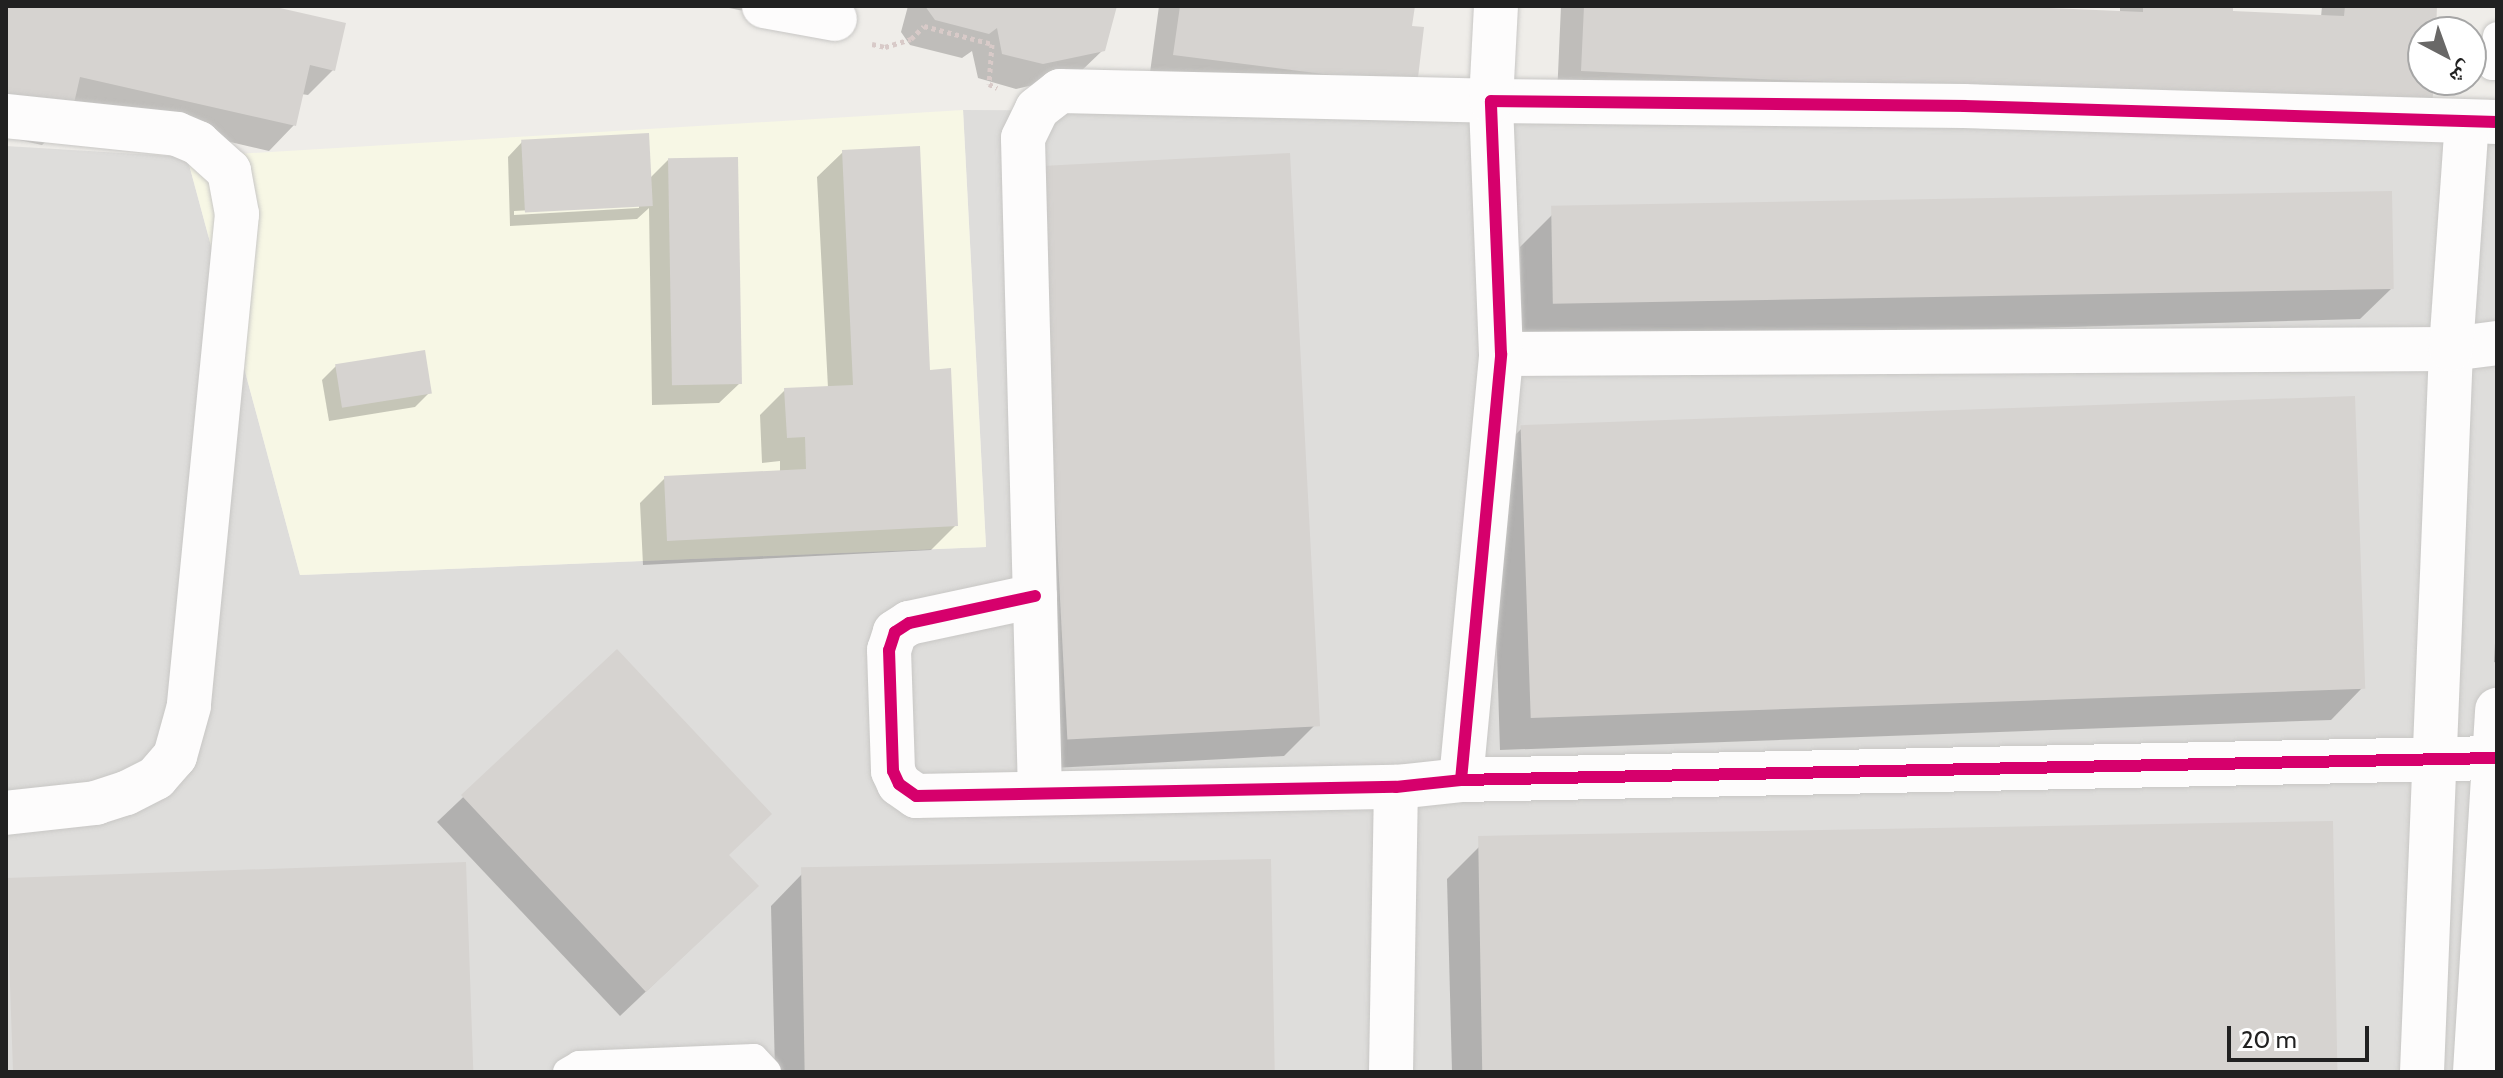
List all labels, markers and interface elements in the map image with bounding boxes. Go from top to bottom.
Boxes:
north arrow [2407,16,2487,96]
text: ش [2444,55,2479,91]
scale bar [2231,1010,2373,1060]
text: 20 m [2241,1025,2297,1054]

